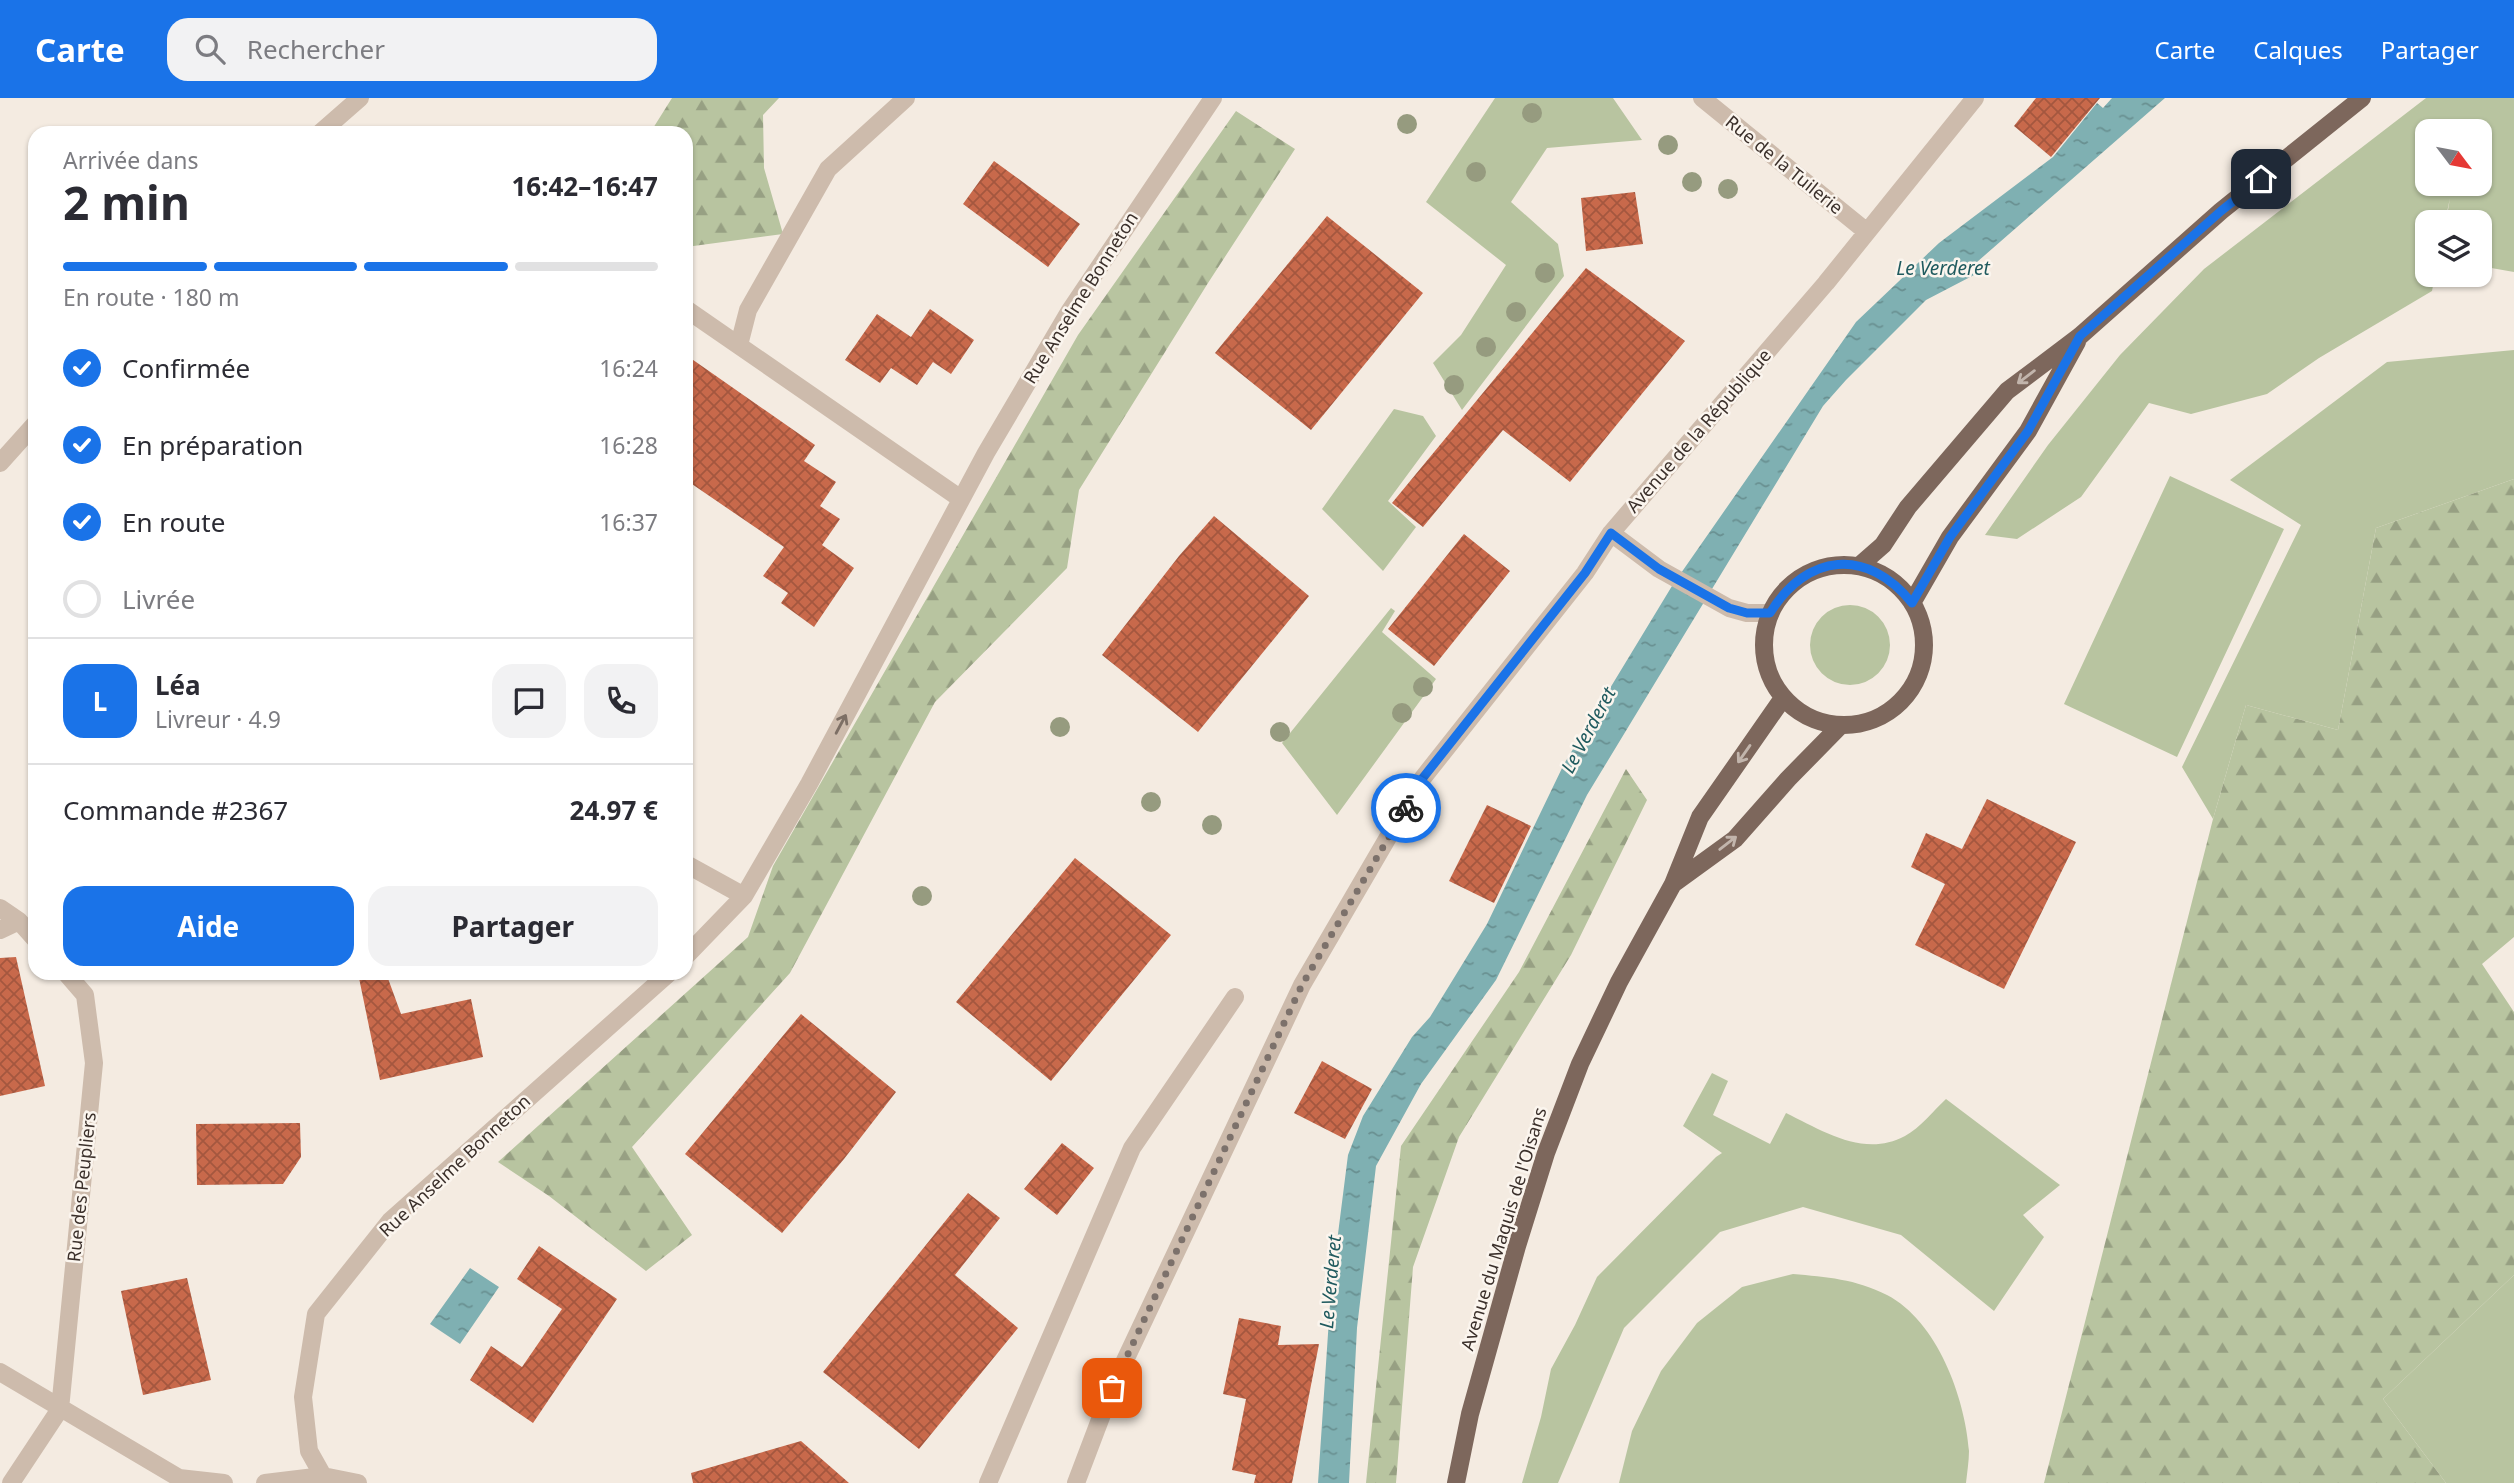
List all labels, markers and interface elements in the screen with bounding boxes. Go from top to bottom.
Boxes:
search box [167,18,657,81]
text: Carte [35,27,125,72]
icon: search [191,30,229,68]
text: Rechercher [247,31,385,67]
text: Carte [2155,33,2215,66]
text: Calques [2253,33,2343,66]
text: Partager [2381,33,2479,66]
street label: Rue de la Tuilerie [1721,109,1848,219]
north arrow [2415,119,2492,196]
map controls [2415,119,2492,287]
text: Arrivée dans [63,144,199,176]
pin [2231,149,2291,209]
icon: home [2242,160,2280,198]
text: 16:42–16:47 [511,168,658,204]
text: 2 min [63,171,190,233]
street label: Rue Anselme Bonneton [1017,207,1143,388]
button: layers [2415,210,2492,287]
water label: Le Verderet [1896,255,1991,281]
text: En route · 180 m [63,281,240,313]
street label: Avenue de la République [1620,343,1776,517]
icon: check [63,349,101,387]
text: Confirmée [122,350,250,386]
text: 16:24 [599,352,658,384]
one-way arrow [2016,369,2035,384]
icon: check [63,426,101,464]
text: En préparation [122,427,303,463]
text: 16:28 [599,429,658,461]
icon: check [63,503,101,541]
text: En route [122,504,225,540]
text: 16:37 [599,506,658,538]
text: Livrée [122,581,195,617]
button: chat [492,664,566,738]
button: phone [584,664,658,738]
text: Léa [155,667,201,703]
water label: Le Verderet [1555,682,1622,777]
text: L [93,683,107,719]
text: Livreur · 4.9 [155,703,281,735]
one-way arrow [835,714,848,735]
one-way arrow [1737,744,1751,763]
courier [1371,773,1441,843]
icon: bike [1387,789,1425,827]
text: Commande #2367 [63,792,288,828]
text: 24.97 € [570,792,658,828]
one-way arrow [1719,836,1737,851]
button: Aide [63,886,354,966]
button: Partager [368,886,658,966]
street label: Rue Anselme Bonneton [374,1089,535,1242]
street label: Avenue du Maquis de l'Oisans [1455,1104,1552,1353]
street label: Rue des Peupliers [61,1111,101,1263]
water label: Le Verderet [1313,1233,1347,1330]
pin [1082,1358,1142,1418]
icon: bag [1093,1369,1131,1407]

